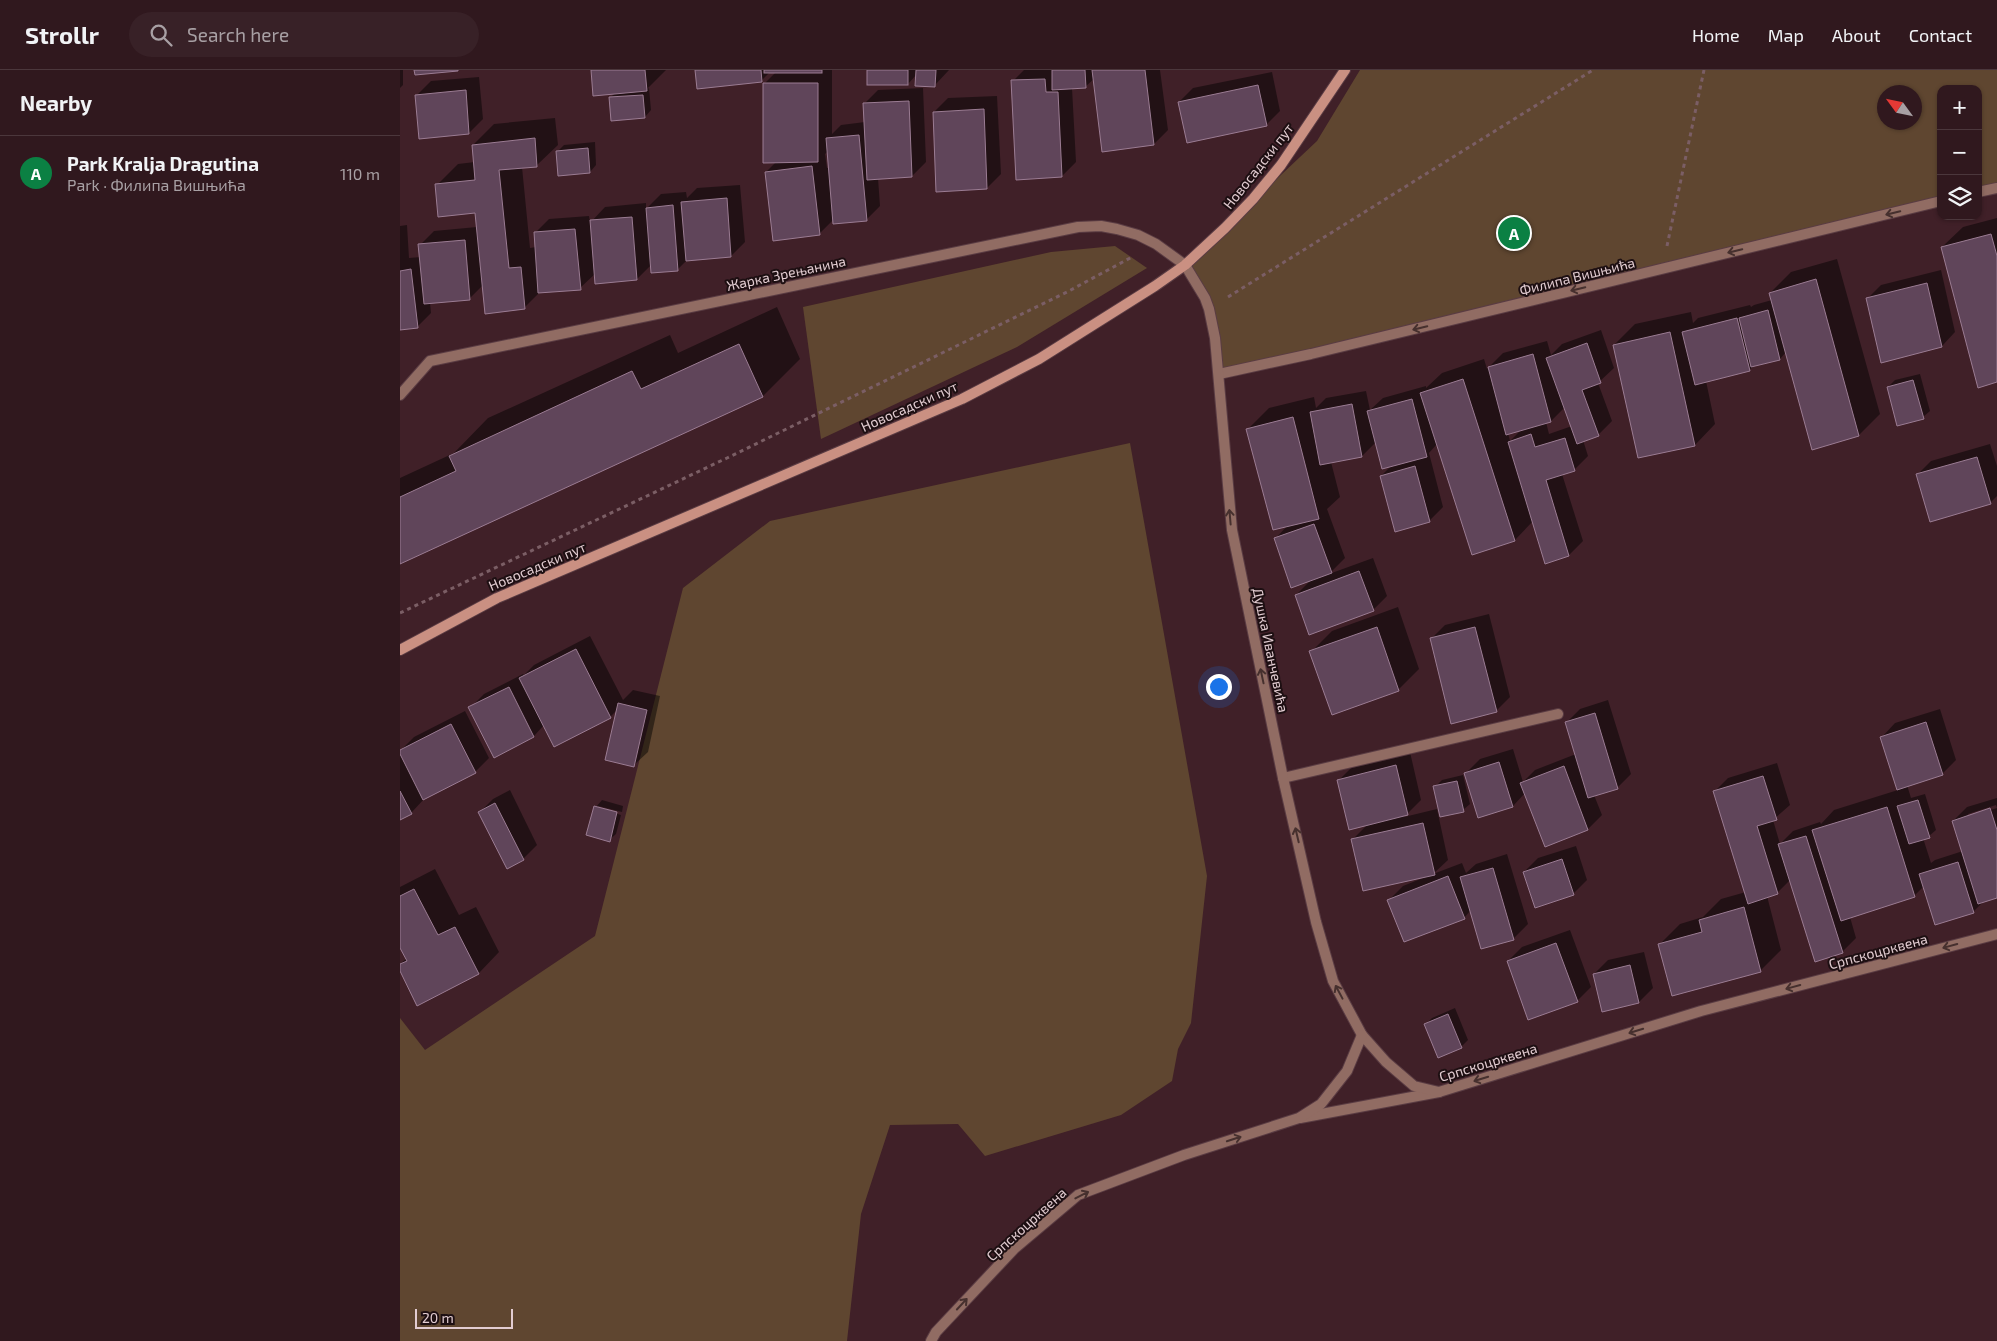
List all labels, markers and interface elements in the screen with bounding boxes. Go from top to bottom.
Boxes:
search box [129,12,479,57]
text: Strollr [25,20,99,49]
icon: search [147,21,175,49]
text: Search here [187,23,289,46]
text: Home [1692,24,1740,46]
text: Map [1768,24,1804,46]
text: About [1832,24,1881,46]
text: Contact [1909,24,1972,46]
north arrow [1877,85,1922,130]
map controls [1937,85,1982,220]
button: + [1937,85,1982,130]
text: Nearby [20,90,92,115]
street label: Новосадски пут [1219,120,1297,212]
button: − [1937,130,1982,175]
text: Park Kralja Dragutina [67,152,259,175]
text: A [31,164,41,183]
text: 110 m [340,164,380,183]
text: Park · Филипа Вишњића [67,175,246,194]
button: layers [1937,175,1982,220]
one-way arrow [1886,209,1902,218]
pin: A [1498,214,1530,252]
one-way arrow [1728,247,1744,256]
street label: Жарка Зрењанина [725,252,847,294]
street label: Филипа Вишњића [1518,253,1636,299]
one-way arrow [1570,285,1586,295]
one-way arrow [1412,324,1428,333]
street label: Новосадски пут [858,377,960,435]
one-way arrow [1226,509,1235,525]
street label: Новосадски пут [486,538,588,594]
street label: Душка Иванчевића [1249,586,1293,714]
one-way arrow [1257,669,1266,685]
your location [1206,674,1232,700]
one-way arrow [1292,828,1301,844]
street label: Српскоцрквена [1827,930,1929,972]
one-way arrow [1942,942,1958,952]
one-way arrow [1785,983,1801,993]
one-way arrow [1334,984,1344,999]
one-way arrow [1628,1027,1644,1037]
street label: Српскоцрквена [1437,1039,1539,1085]
one-way arrow [1473,1075,1489,1085]
one-way arrow [1226,1133,1242,1143]
street label: Српскоцрквена [983,1184,1069,1264]
one-way arrow [1074,1190,1089,1200]
one-way arrow [956,1298,968,1311]
scale bar [415,1306,512,1329]
text: 20 m [422,1309,454,1326]

